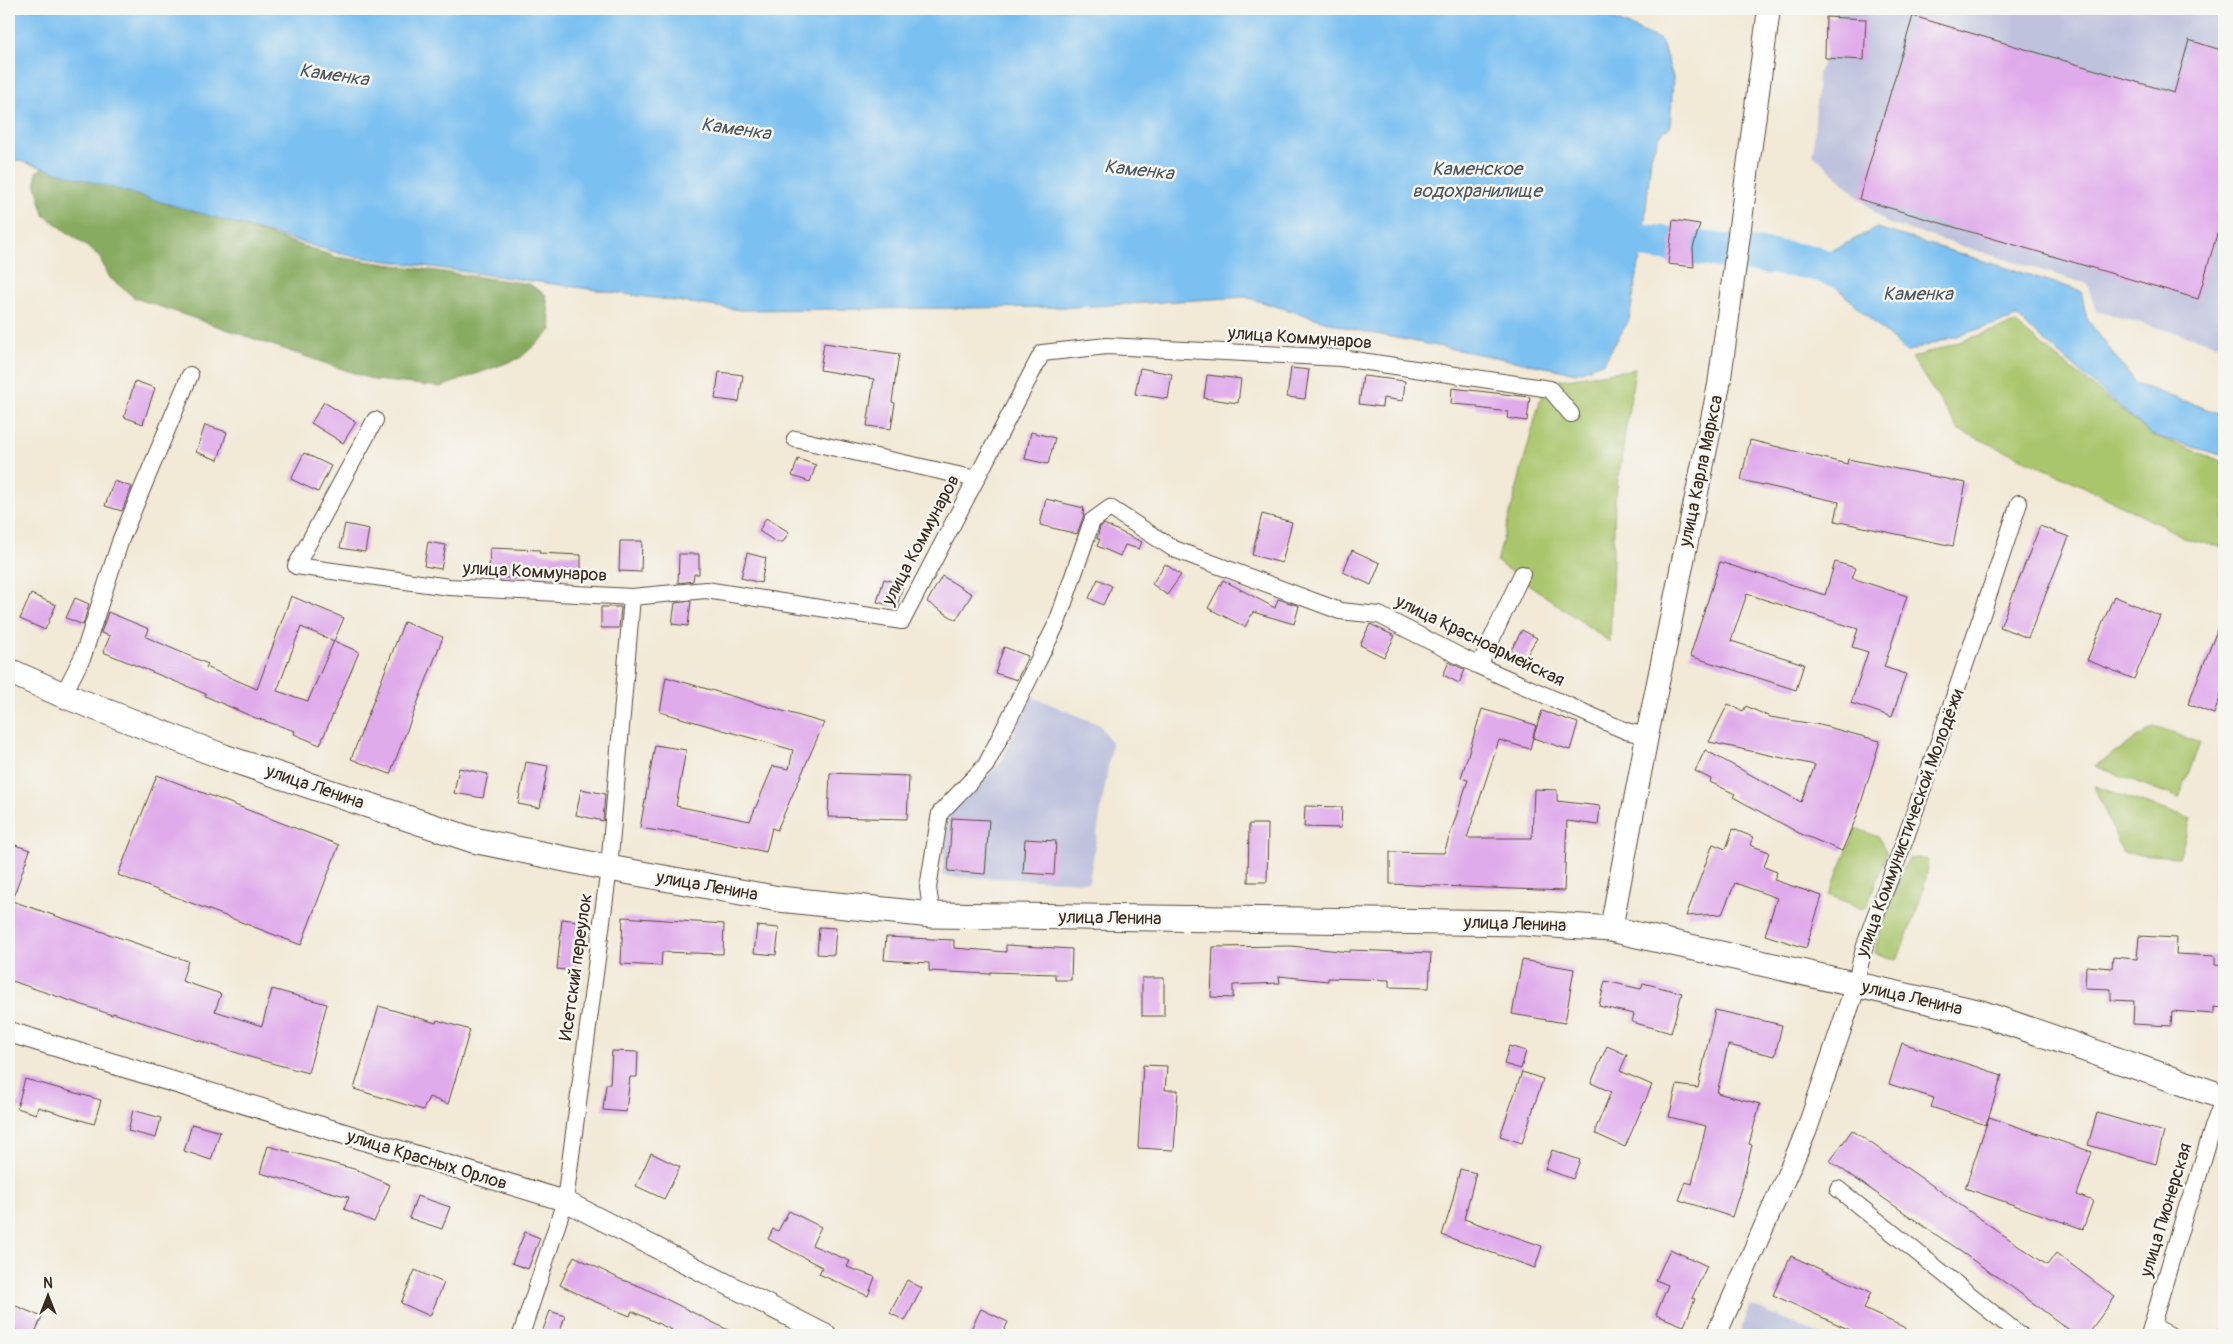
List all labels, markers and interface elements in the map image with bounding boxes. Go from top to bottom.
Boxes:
water label: Каменка [298,58,371,92]
water label: Каменка [700,112,773,146]
water label: Каменка [1103,154,1176,186]
water label: Каменское водохранилище [1412,157,1543,203]
water label: Каменка [1883,282,1954,306]
street label: улица Коммунаров [1226,321,1373,355]
street label: улица Карла Маркса [1674,393,1728,550]
street label: улица Коммунаров [876,471,965,610]
street label: улица Коммунаров [461,557,608,587]
street label: улица Красноармейская [1391,590,1568,692]
street label: улица Коммунистической Молодёжи [1850,686,1969,961]
street label: улица Ленина [262,759,367,815]
street label: улица Ленина [653,866,760,906]
street label: Исетский переулок [554,892,598,1042]
street label: улица Ленина [1057,906,1162,930]
street label: улица Ленина [1462,911,1567,937]
street label: улица Ленина [1858,975,1965,1021]
street label: улица Красных Орлов [343,1124,510,1195]
street label: улица Пионерская [2134,1140,2197,1281]
north arrow [22,1272,72,1322]
text: N [43,1275,53,1292]

